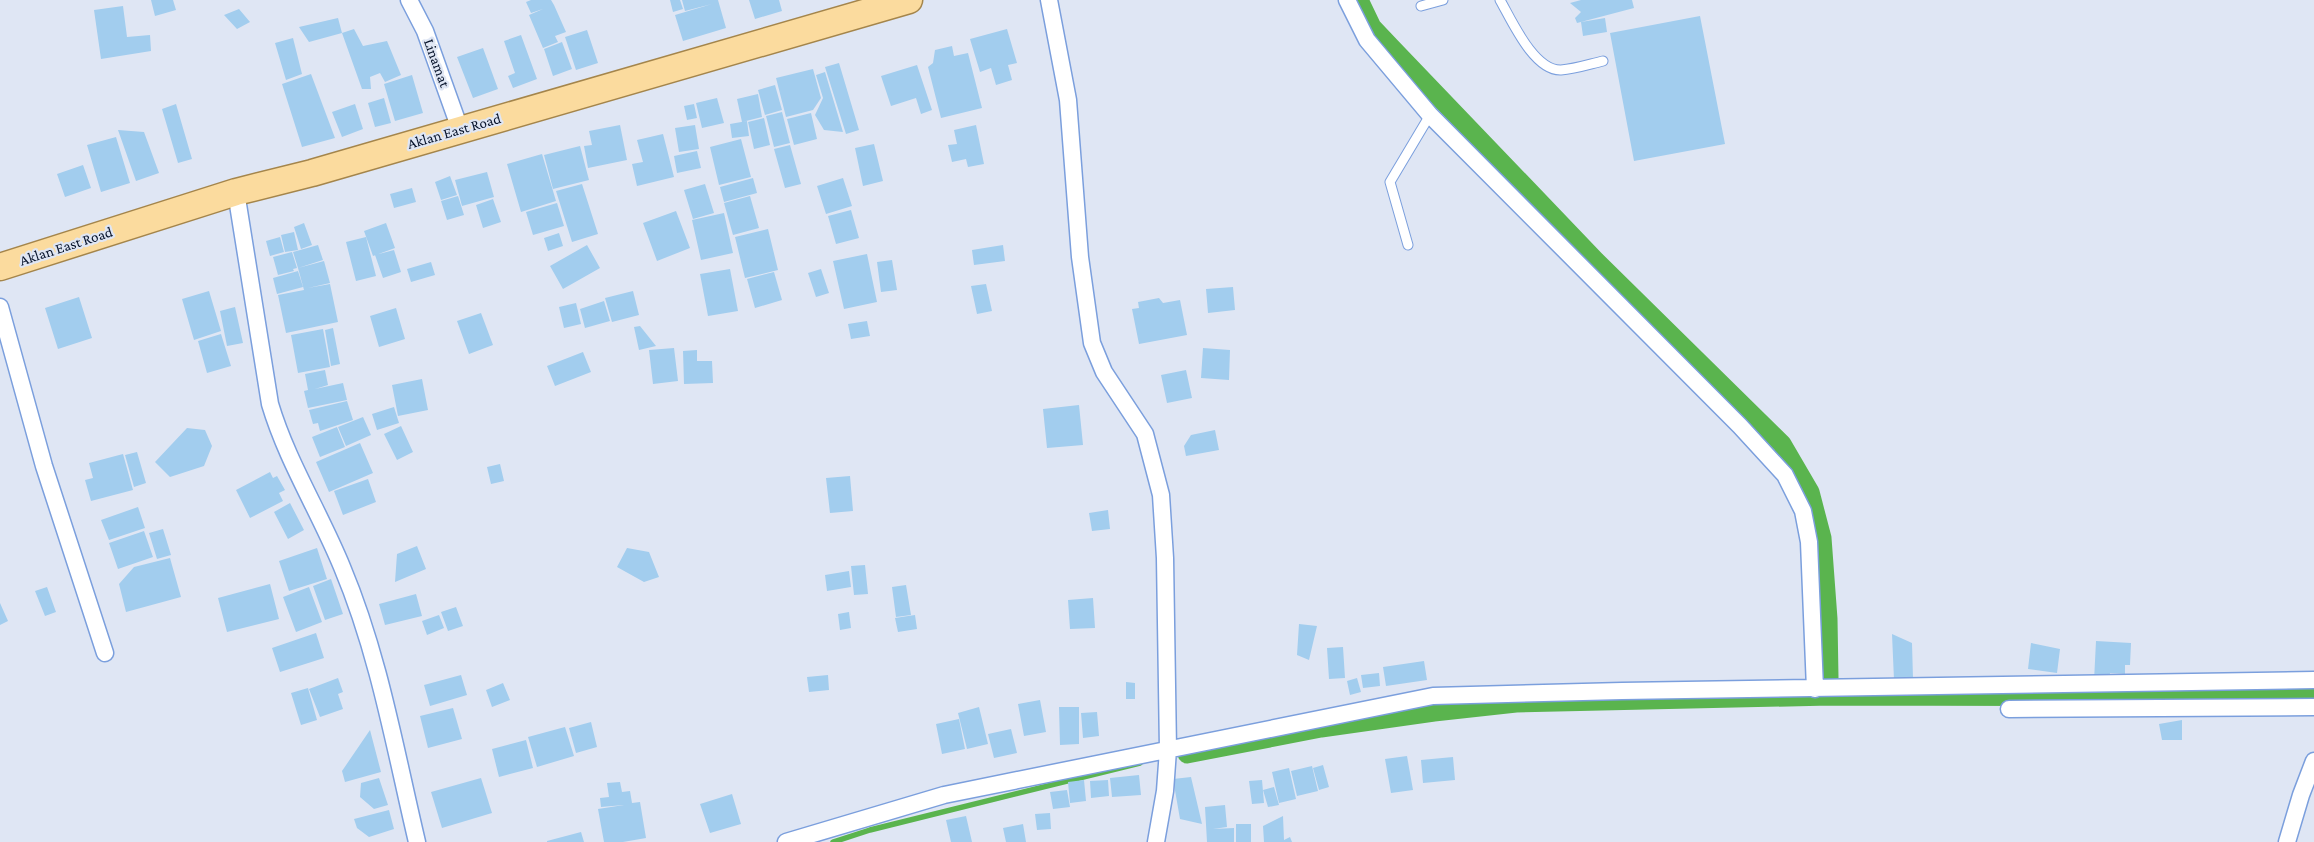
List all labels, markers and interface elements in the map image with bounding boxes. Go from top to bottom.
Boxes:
street label: Linamat [421,37,453,90]
street label: Aklan East Road [405,110,503,152]
street label: Aklan East Road [18,223,115,269]

